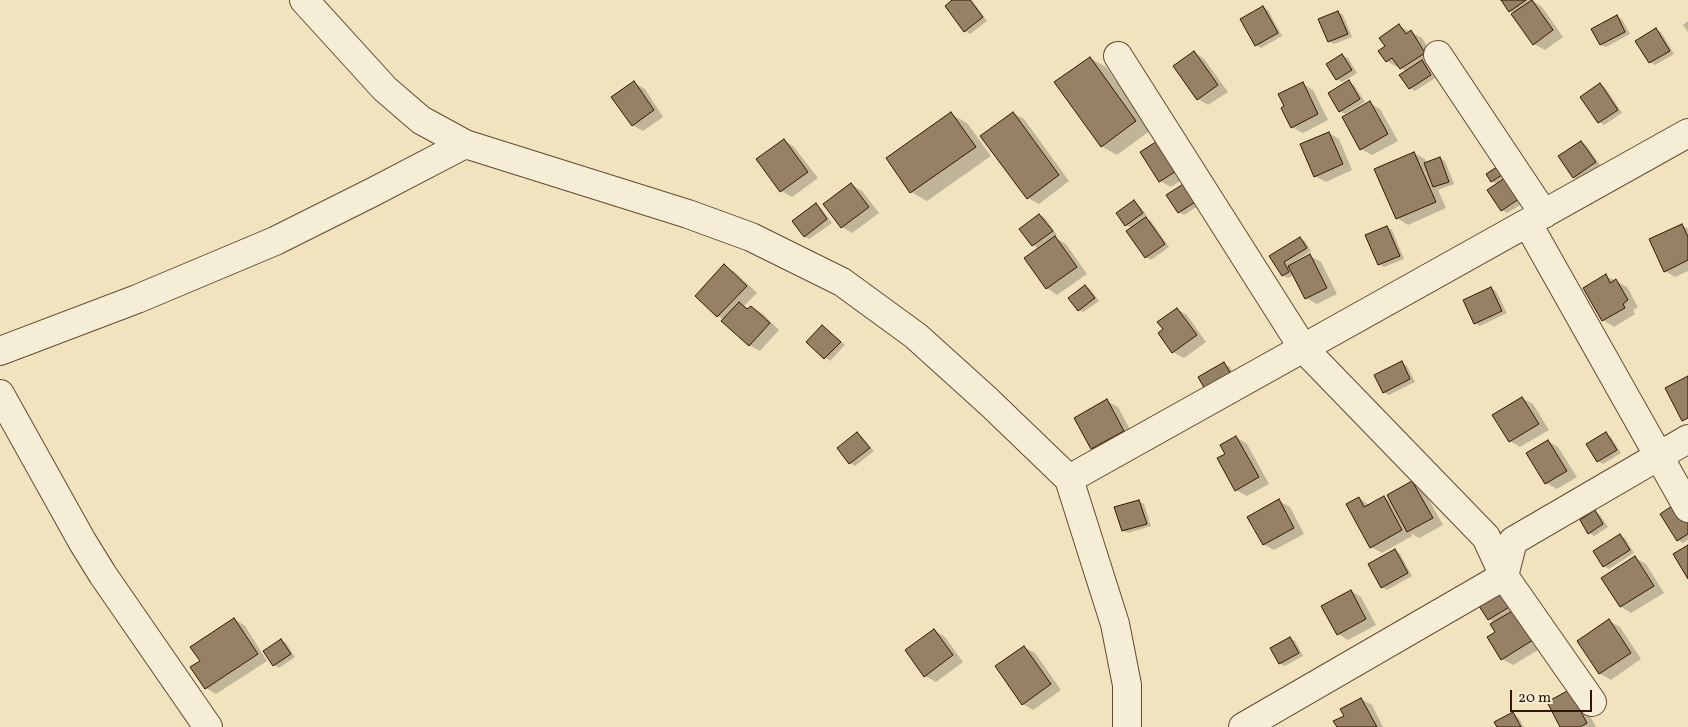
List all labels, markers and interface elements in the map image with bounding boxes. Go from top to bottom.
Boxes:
scale bar [1513,680,1596,712]
text: 20 m [1518,688,1551,709]

